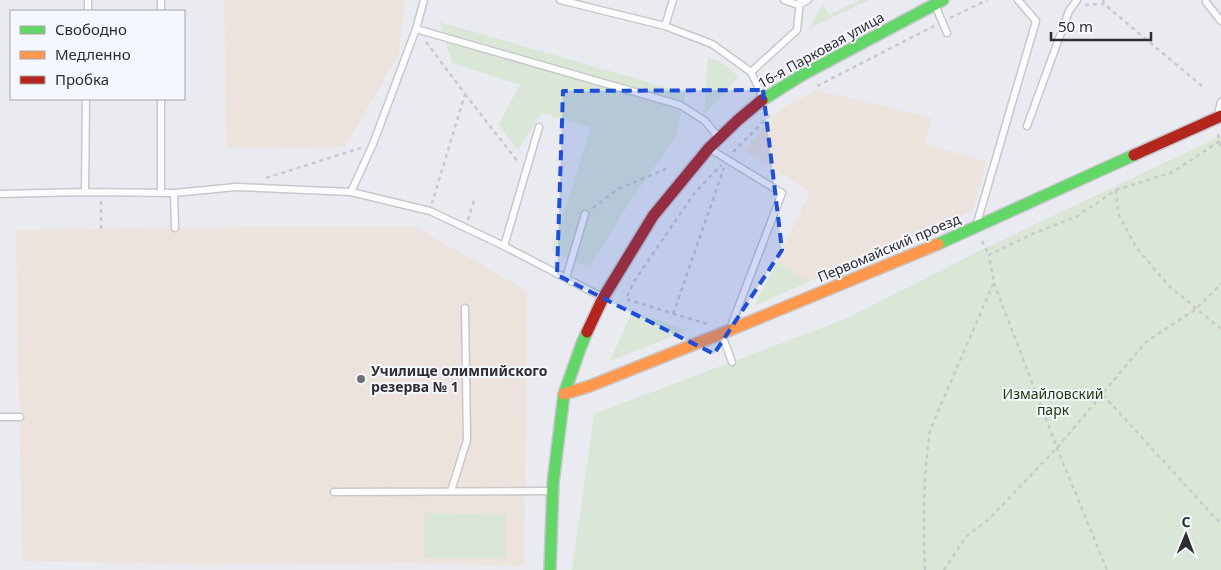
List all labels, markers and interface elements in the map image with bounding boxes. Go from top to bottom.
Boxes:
street label: 16-я Парковая улица [754,7,887,92]
legend [10,10,185,100]
scale bar [1051,10,1151,42]
text: 50 m [1058,16,1093,36]
text: Свободно [55,19,127,39]
text: Медленно [55,44,131,64]
text: Пробка [55,69,109,89]
street label: Первомайский проезд [814,209,964,286]
place label: Училище олимпийского резерва № 1 [371,361,548,396]
marker: Училище олимпийского резерва № 1 [355,373,367,385]
park label: Измайловский парк [1003,384,1103,419]
north arrow [1161,510,1211,560]
text: С [1182,512,1191,531]

